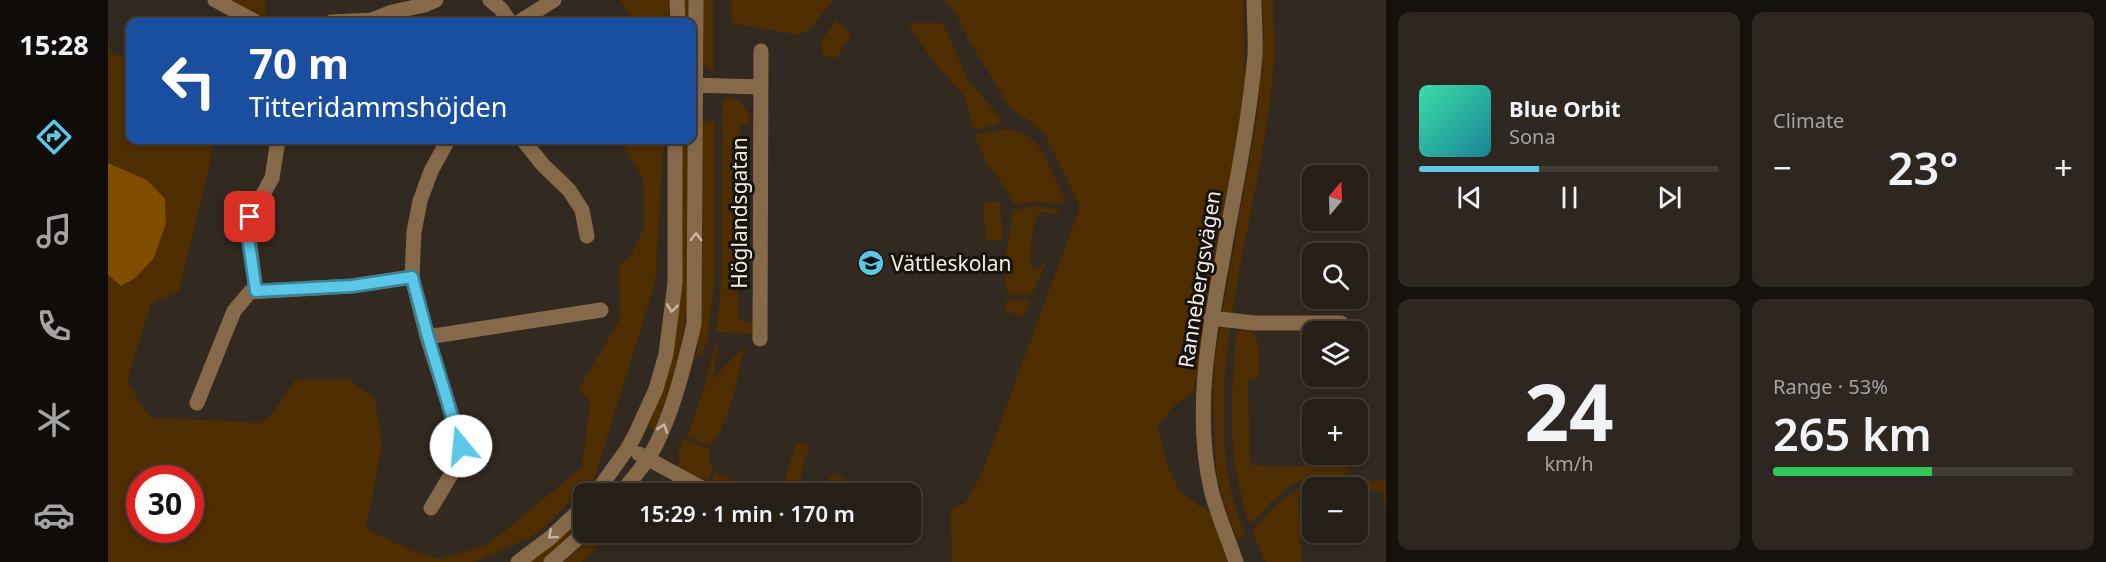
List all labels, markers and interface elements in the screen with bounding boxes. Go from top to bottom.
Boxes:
text: 15:28 [19,26,89,63]
text: 70 m [249,34,349,91]
icon: left [150,42,228,120]
text: Titteridammshöjden [249,88,508,125]
text: Blue Orbit [1509,93,1621,123]
text: Climate [1773,107,1844,134]
icon: directions [33,116,75,158]
text: Sona [1509,123,1556,150]
street label: Höglandsgatan [725,137,753,289]
text: 23° [1888,137,1958,198]
text: − [1773,145,1792,190]
text: + [2054,145,2073,190]
north arrow [1302,165,1368,231]
map controls [1302,165,1368,543]
icon: previous [1453,181,1486,214]
icon: pause [1553,181,1586,214]
icon: next [1653,181,1686,214]
street label: Rannebergsvägen [1171,188,1227,370]
pin [224,191,275,242]
icon: arrive [233,200,266,233]
icon: music [33,210,75,252]
one-way arrow [690,233,702,242]
button: search [1302,243,1368,309]
school or university icon: Vättleskolan [856,248,886,278]
place label: Vättleskolan [891,249,1012,277]
one-way arrow [666,303,678,312]
icon: phone [33,305,75,347]
button: layers [1302,321,1368,387]
text: 24 [1524,358,1614,464]
text: Range · 53% [1773,373,1888,400]
icon: climate [33,399,75,441]
button: + [1302,399,1368,465]
text: 265 km [1773,403,1932,464]
position arrow [429,414,493,478]
one-way arrow [656,423,669,434]
text: km/h [1544,450,1594,477]
speed limit sign: 30 [126,465,204,543]
button: − [1302,477,1368,543]
icon: car [33,494,75,536]
text: 15:29 · 1 min · 170 m [639,498,855,528]
one-way arrow [548,528,559,539]

